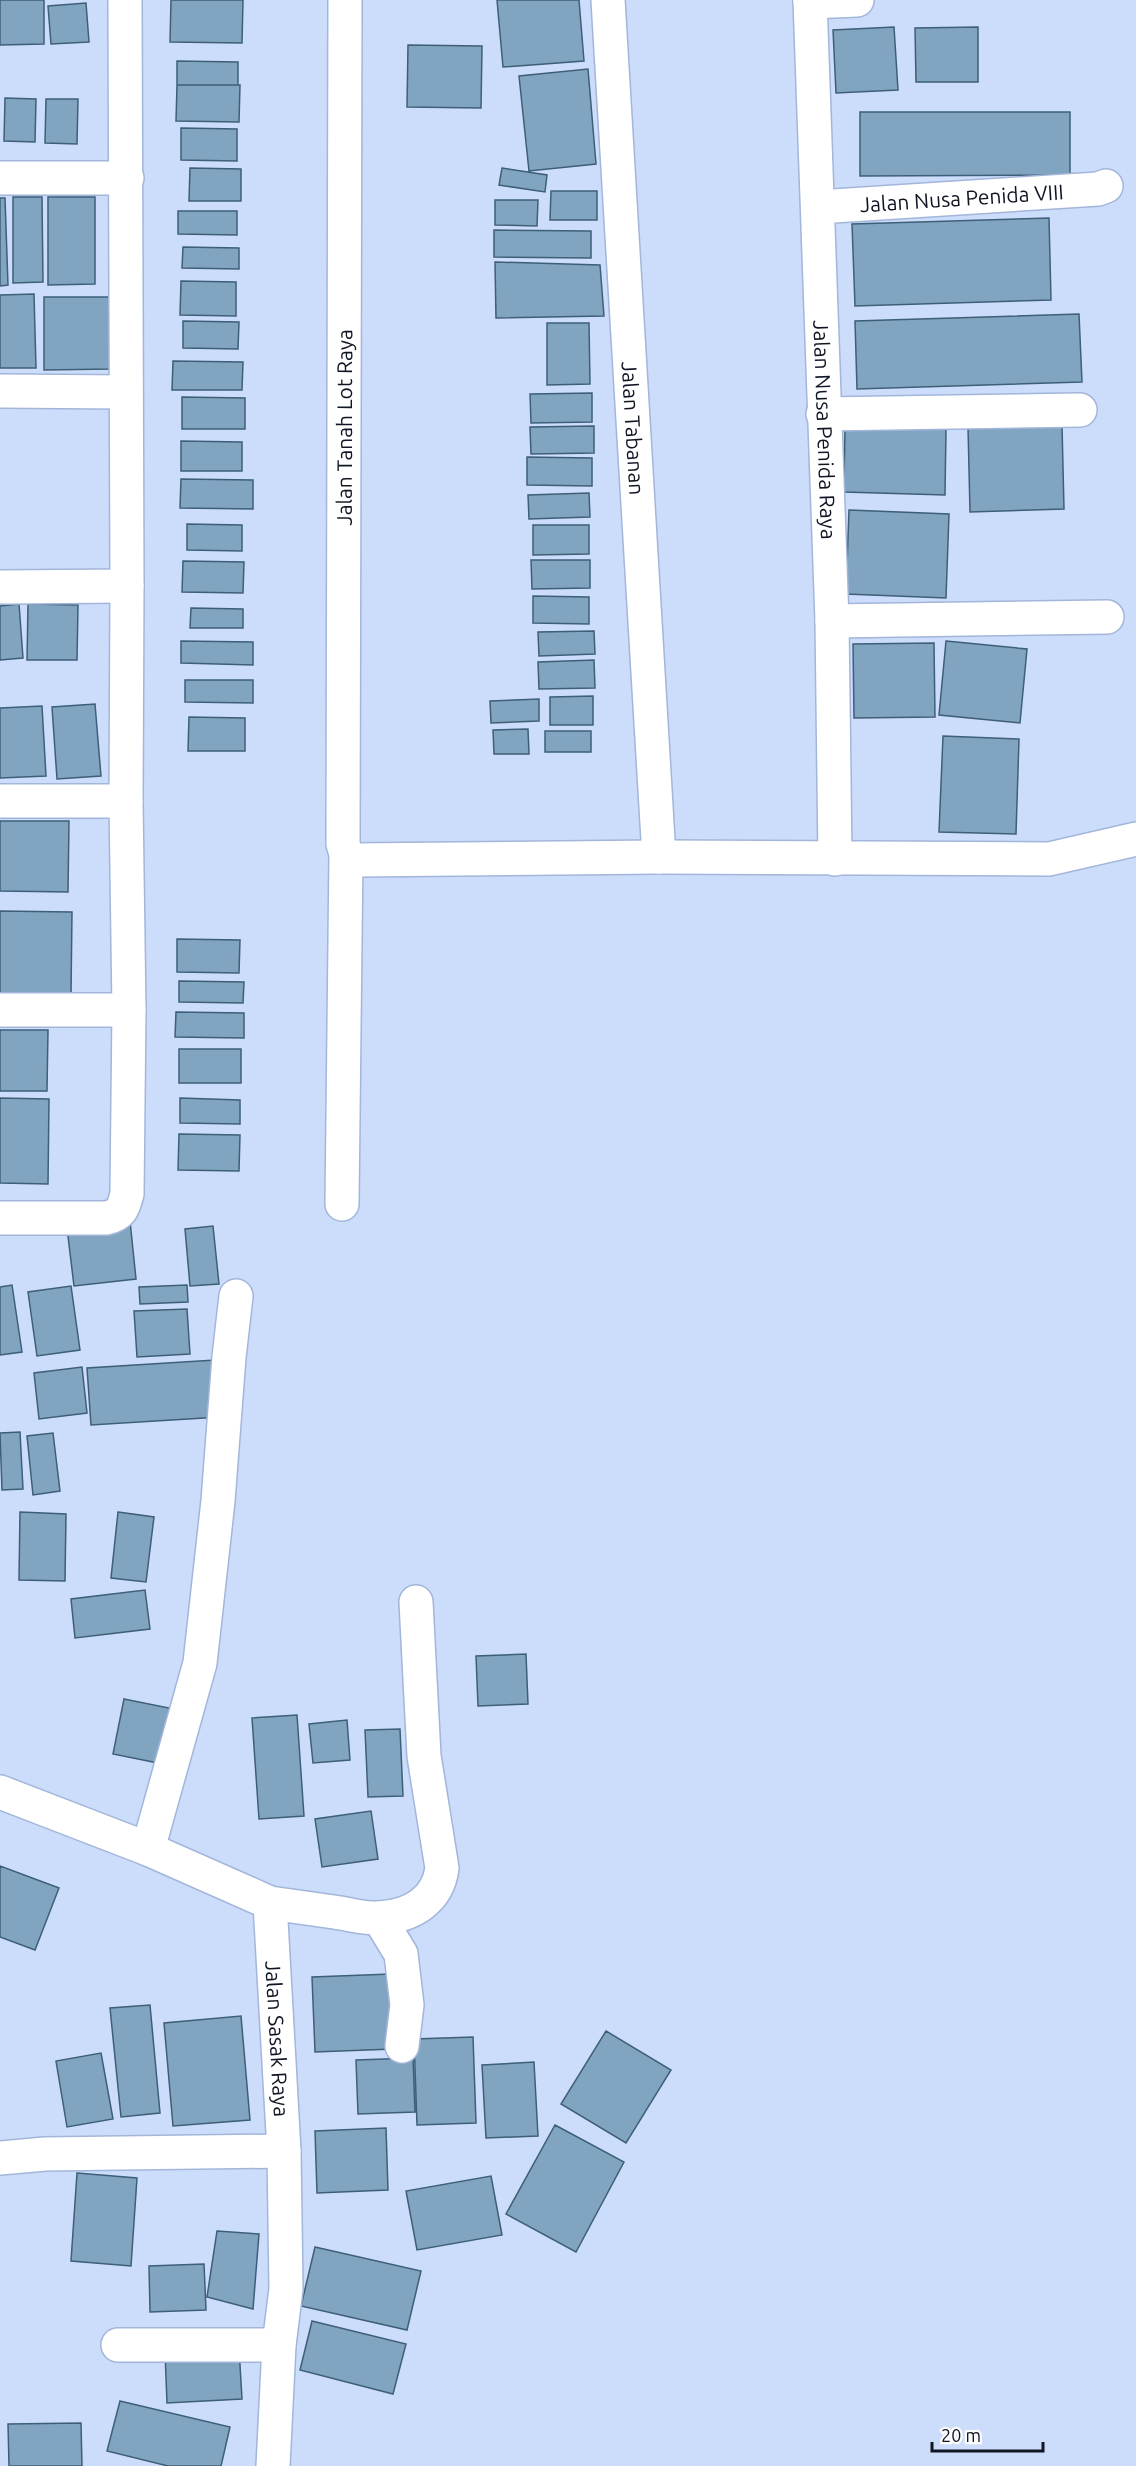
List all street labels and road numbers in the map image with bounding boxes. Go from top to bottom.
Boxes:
street label: Jalan Nusa Penida VIII [859,179,1064,216]
street label: Jalan Nusa Penida Raya [809,320,841,540]
street label: Jalan Tanah Lot Raya [332,329,356,526]
street label: Jalan Tabanan [618,361,649,496]
street label: Jalan Sasak Raya [261,1960,294,2117]

